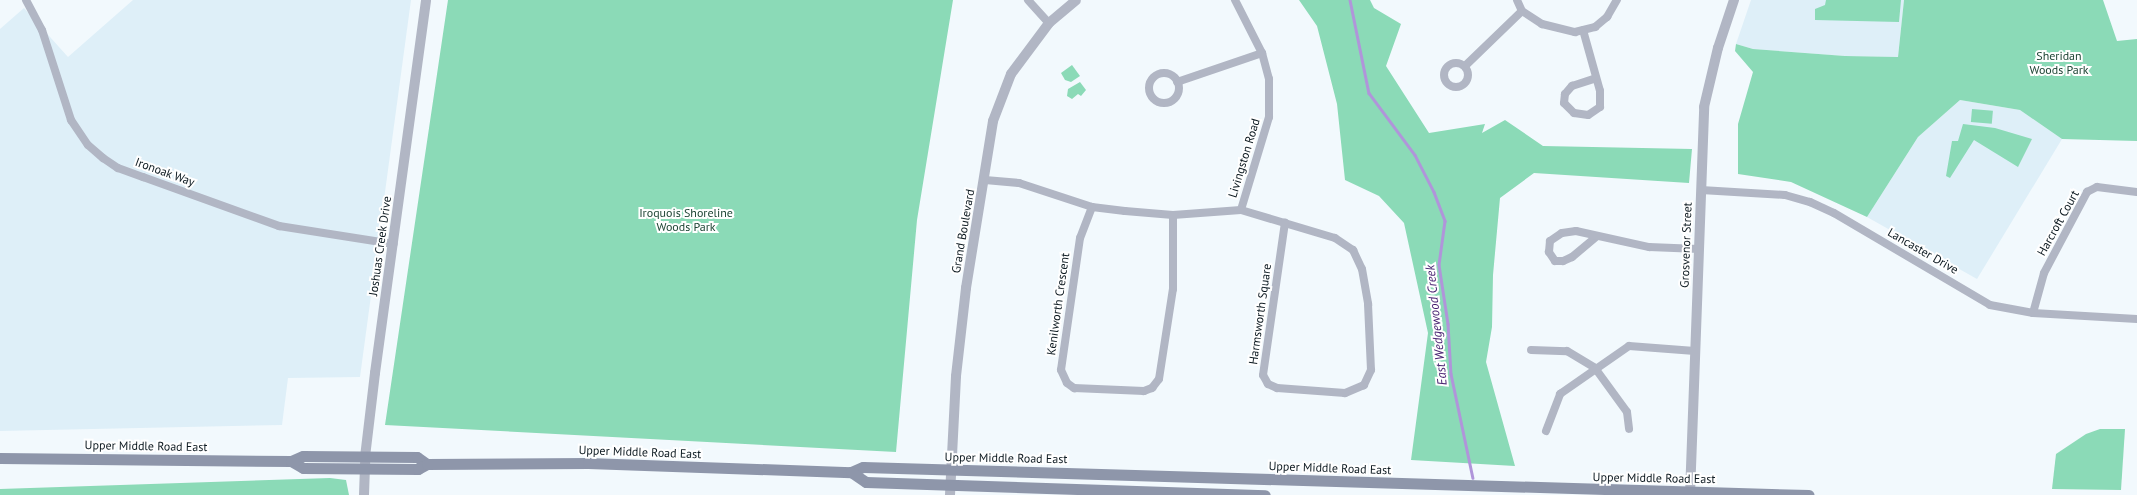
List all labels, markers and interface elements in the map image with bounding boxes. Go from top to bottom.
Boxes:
park label: Sheridan Woods Park [2029,49,2089,77]
street label: Livingston Road [1225,117,1263,199]
street label: Ironoak Way [133,154,197,190]
street label: Grand Boulevard [949,188,977,274]
street label: Harcroft Court [2034,188,2082,258]
street label: Joshuas Creek Drive [366,195,394,297]
street label: Grosvenor Street [1677,202,1695,288]
park label: Iroquois Shoreline Woods Park [639,206,733,234]
street label: Lancaster Drive [1885,225,1961,277]
street label: Kenilworth Crescent [1044,252,1072,356]
street label: Harmsworth Square [1246,263,1274,365]
water label: East Wedgewood Creek [1423,264,1451,386]
street label: Upper Middle Road East [85,438,207,454]
street label: Upper Middle Road East [578,443,702,461]
street label: Upper Middle Road East [945,450,1067,466]
street label: Upper Middle Road East [1268,459,1392,477]
street label: Upper Middle Road East [1593,470,1715,486]

